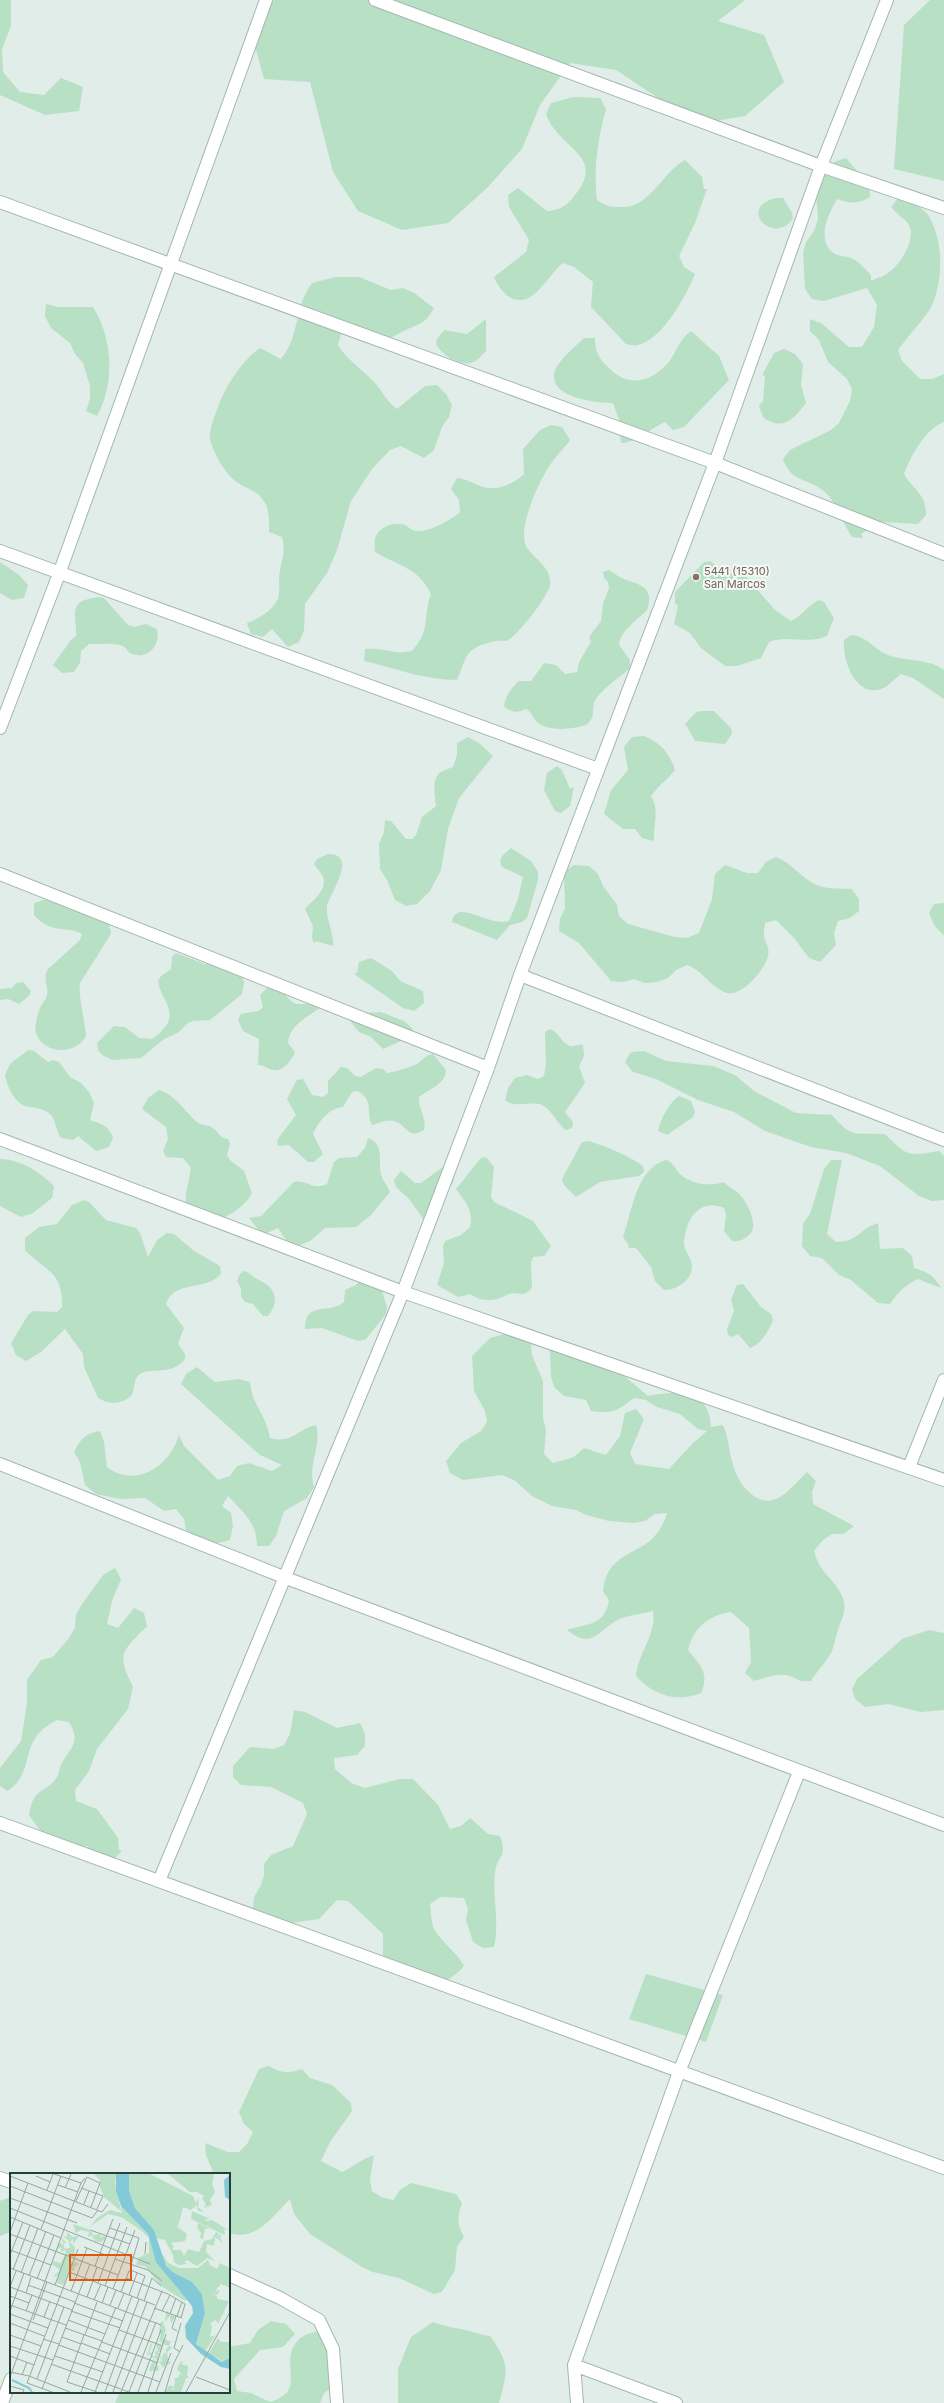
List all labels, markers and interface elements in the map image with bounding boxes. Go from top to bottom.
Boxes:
place label: 5441 (15310) San Marcos [704,564,770,591]
marker: 5441 (15310) San Marcos [691,572,701,582]
inset map [10,2173,230,2393]

